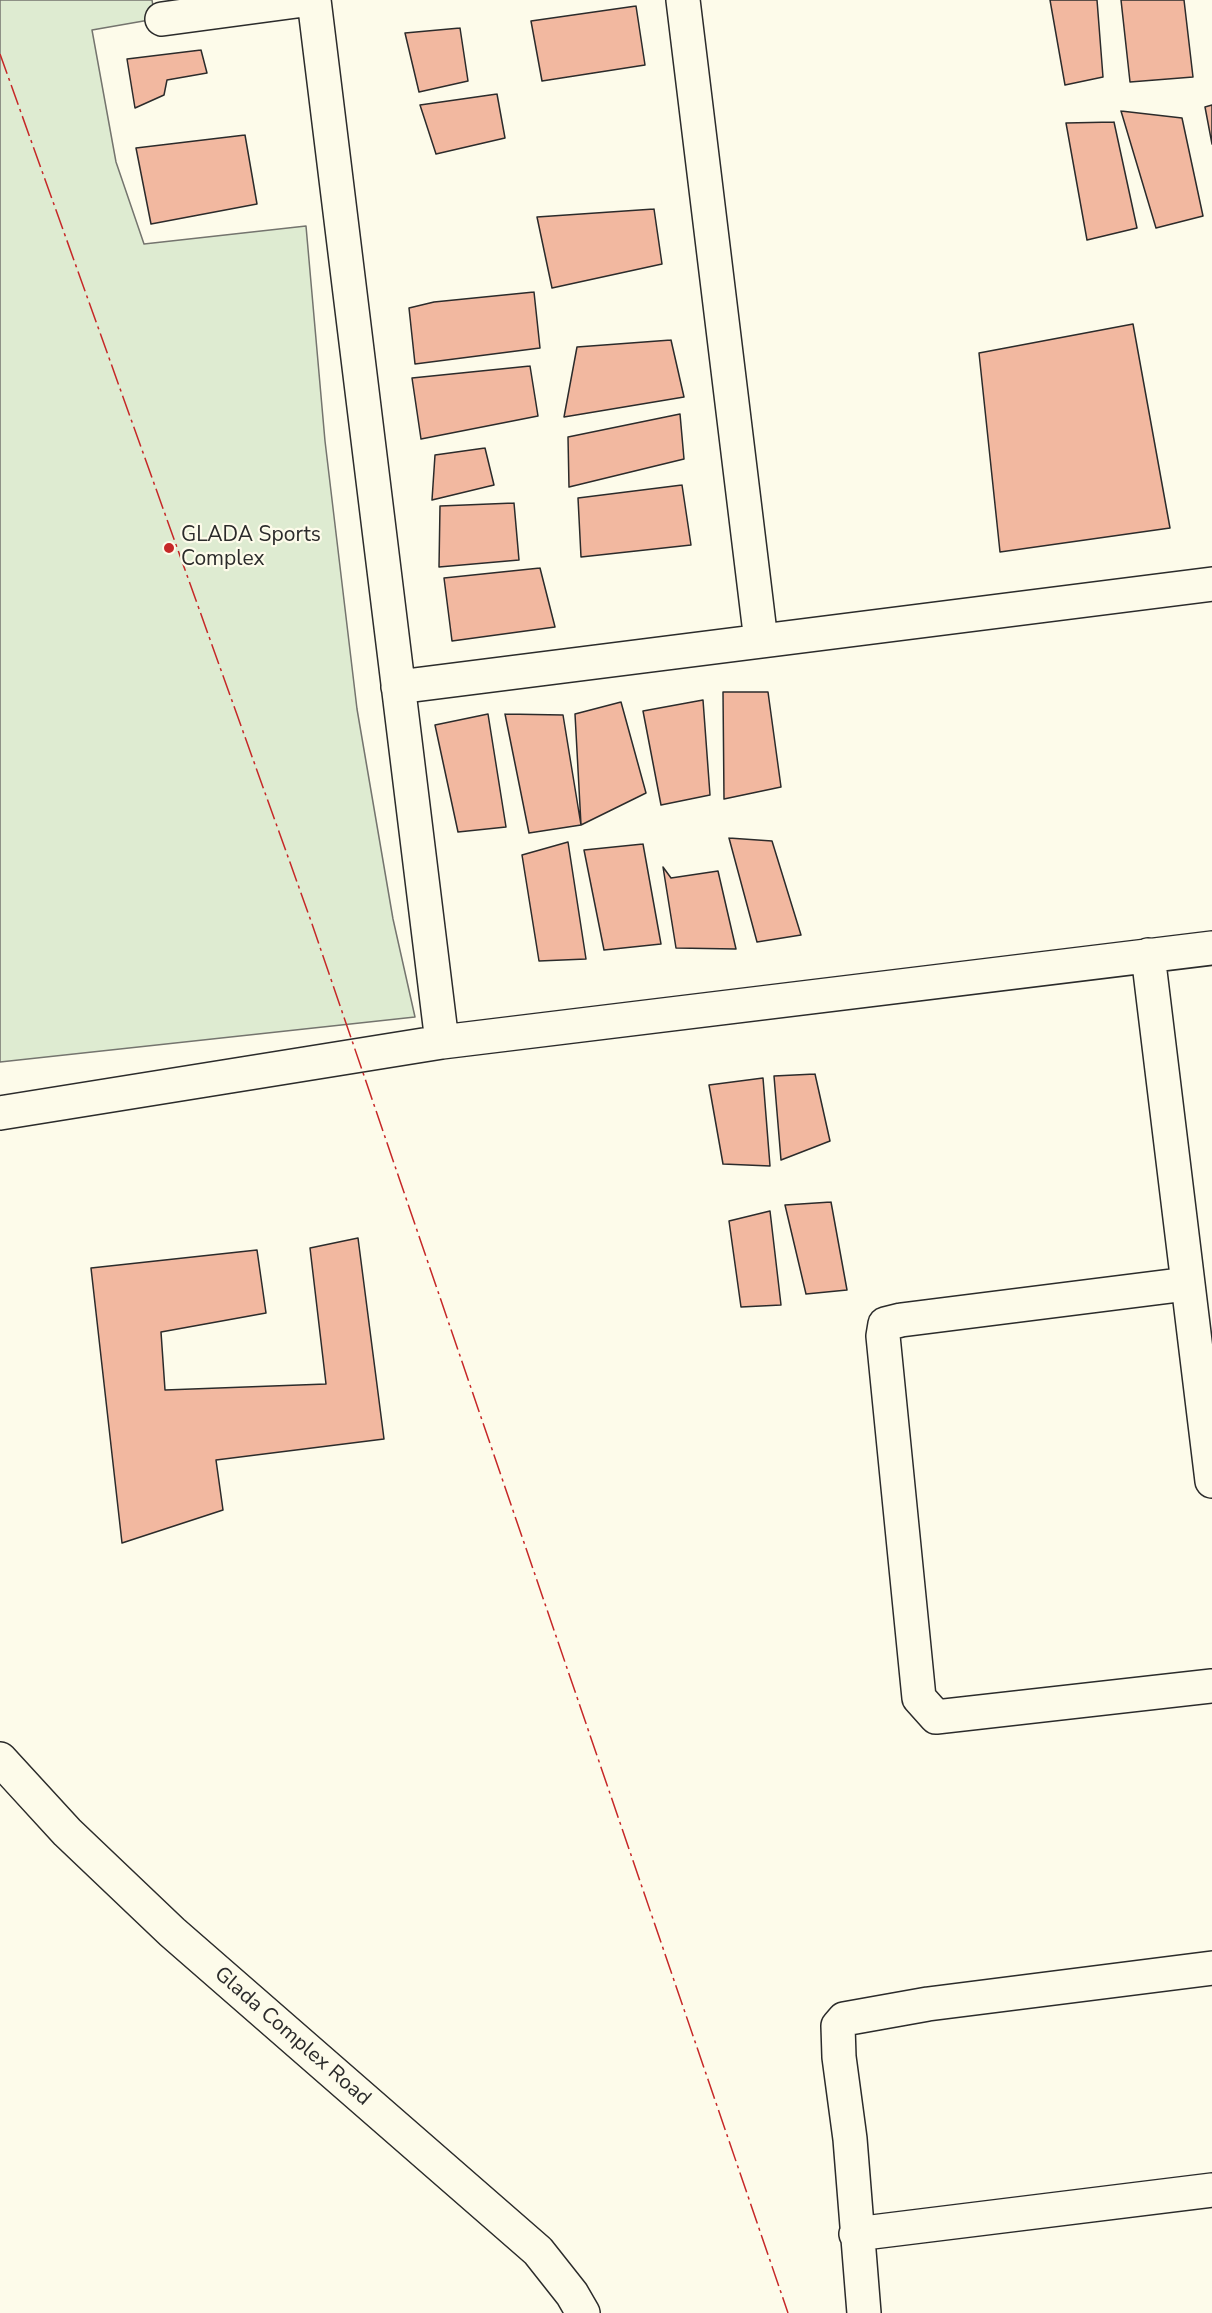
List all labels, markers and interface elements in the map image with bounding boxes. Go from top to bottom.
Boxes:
place label: GLADA Sports Complex [181,523,321,573]
marker: GLADA Sports Complex [162,541,176,555]
street label: Glada Complex Road [209,1962,375,2112]

